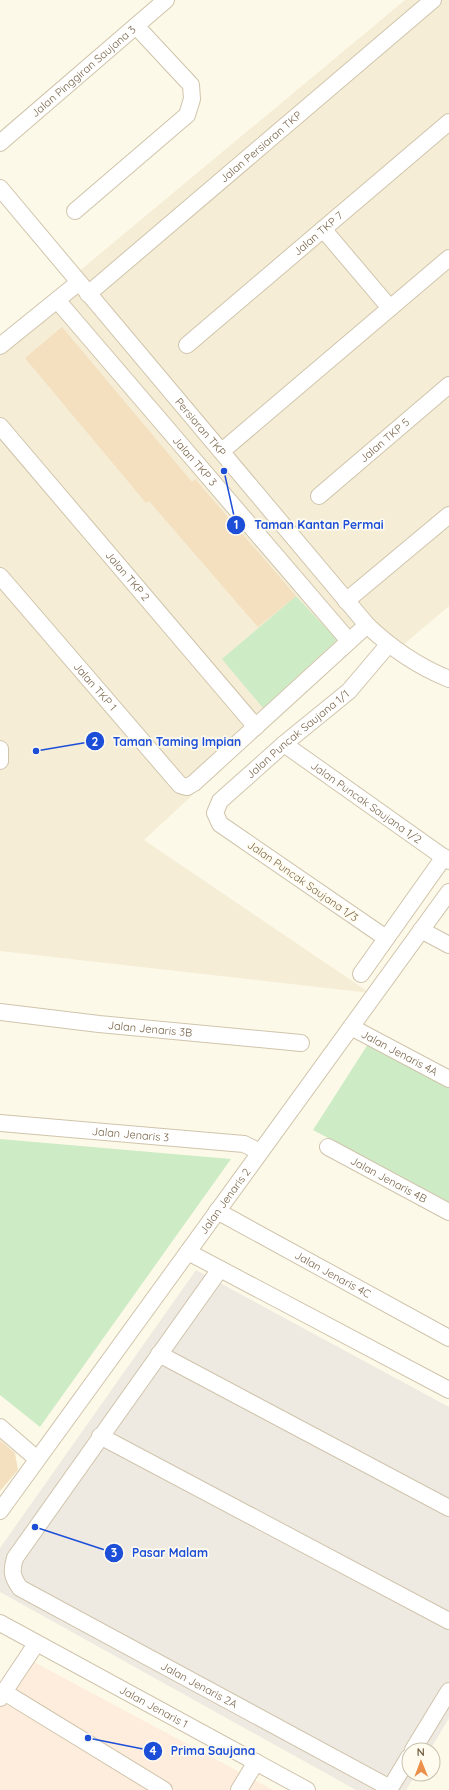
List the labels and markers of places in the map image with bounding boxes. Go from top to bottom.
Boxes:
callout: Taman Kantan Permai [226,513,392,537]
callout: Taman Taming Impian [85,729,250,753]
callout: Pasar Malam [104,1541,216,1565]
callout: Prima Saujana [143,1739,263,1763]

